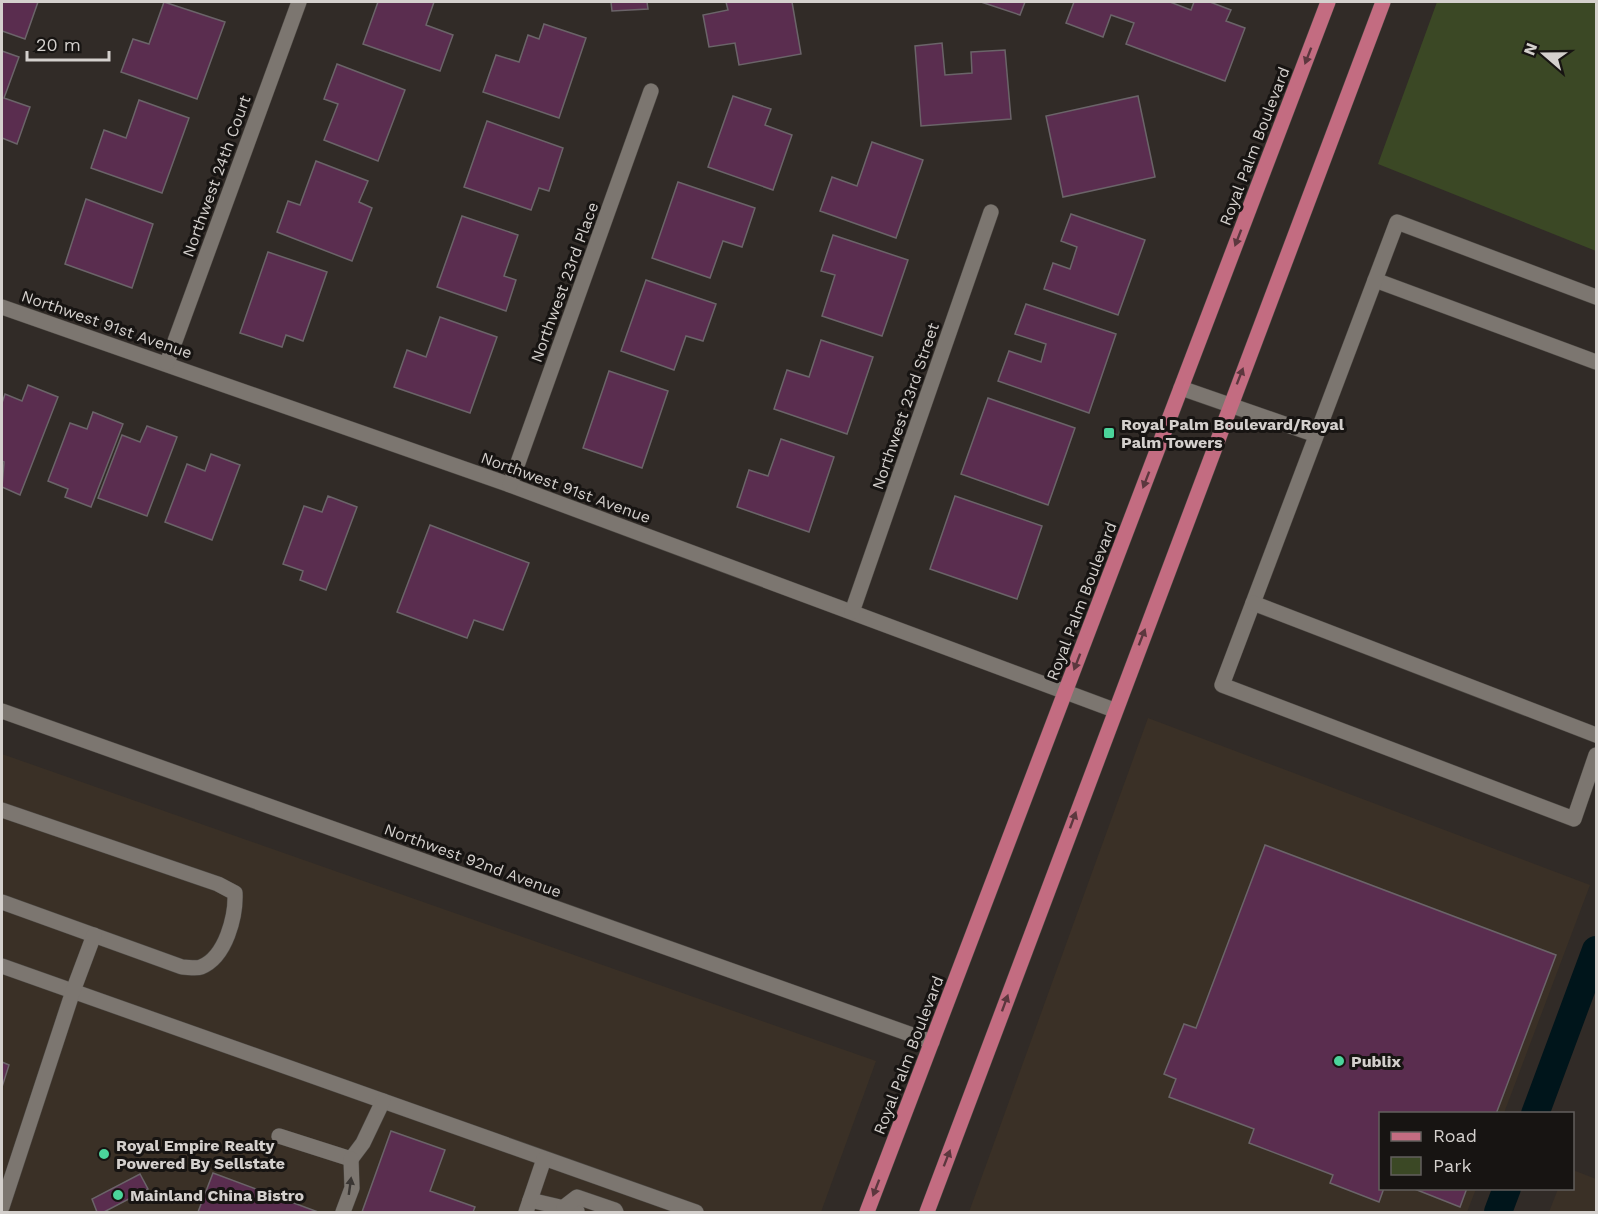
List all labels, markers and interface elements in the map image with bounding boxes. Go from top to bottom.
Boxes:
scale bar [27,24,110,62]
north arrow [1514,24,1574,84]
text: 20 m [36,34,81,55]
text: N [1519,40,1541,58]
one-way arrow [1302,47,1312,65]
street label: Royal Palm Boulevard [1215,64,1294,228]
street label: Northwest 24th Court [178,92,255,260]
street label: Northwest 23rd Place [527,200,602,365]
one-way arrow [1233,230,1243,248]
street label: Northwest 91st Avenue [19,286,195,363]
street label: Northwest 23rd Street [868,320,943,492]
one-way arrow [1236,367,1246,385]
place label: Royal Palm Boulevard/Royal Palm Towers [1121,415,1345,452]
marker: Royal Palm Boulevard/Royal Palm Towers [1102,426,1116,440]
street label: Northwest 91st Avenue [478,448,653,527]
one-way arrow [1141,471,1151,489]
street label: Royal Palm Boulevard [1042,519,1121,683]
one-way arrow [1137,628,1147,646]
one-way arrow [1072,653,1081,671]
one-way arrow [1069,811,1079,829]
street label: Northwest 92nd Avenue [382,820,564,901]
street label: Royal Palm Boulevard [869,973,948,1137]
one-way arrow [1001,993,1011,1011]
place label: Publix [1351,1052,1402,1071]
marker: Publix [1332,1054,1346,1068]
legend [1379,1112,1574,1190]
text: Road [1433,1125,1477,1146]
place label: Royal Empire Realty Powered By Sellstate [116,1136,285,1173]
marker: Royal Empire Realty Powered By Sellstate [97,1147,111,1161]
one-way arrow [943,1149,953,1167]
text: Park [1433,1155,1472,1176]
one-way arrow [345,1176,355,1195]
one-way arrow [871,1179,880,1197]
place label: Mainland China Bistro [130,1186,304,1205]
marker: Mainland China Bistro [111,1188,125,1202]

